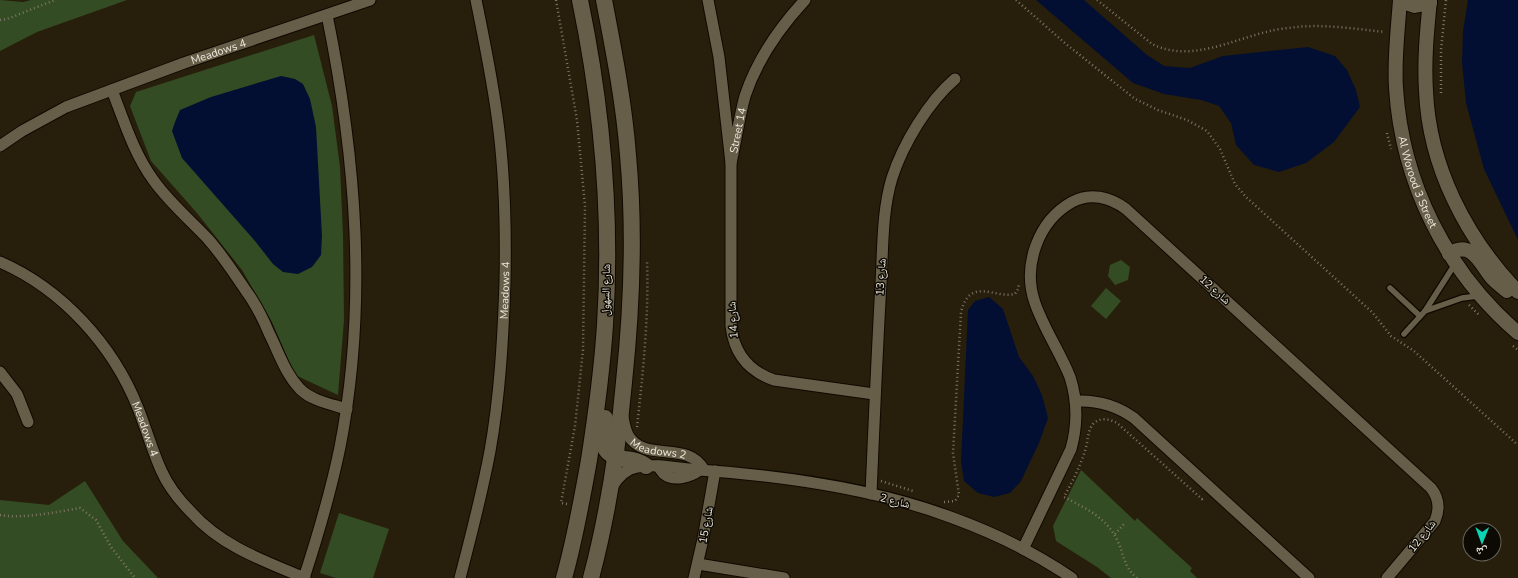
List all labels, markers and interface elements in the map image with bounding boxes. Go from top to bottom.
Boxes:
street label: Meadows 4 [189,35,248,68]
street label: Street 14 [726,106,749,155]
street label: Al Worood 3 Street [1395,135,1441,230]
street label: شارع 13 [872,258,890,296]
street label: Meadows 4 [496,261,513,319]
street label: شارع السهول [598,264,614,316]
street label: شارع 12 [1196,272,1234,308]
street label: شارع 14 [724,301,742,339]
street label: Meadows 4 [129,399,162,459]
street label: Meadows 2 [627,435,688,462]
street label: شارع 2 [878,490,912,512]
street label: شارع 15 [695,506,717,544]
street label: شارع 12 [1405,517,1439,555]
north arrow [1462,522,1502,562]
text: ش [1476,544,1488,559]

